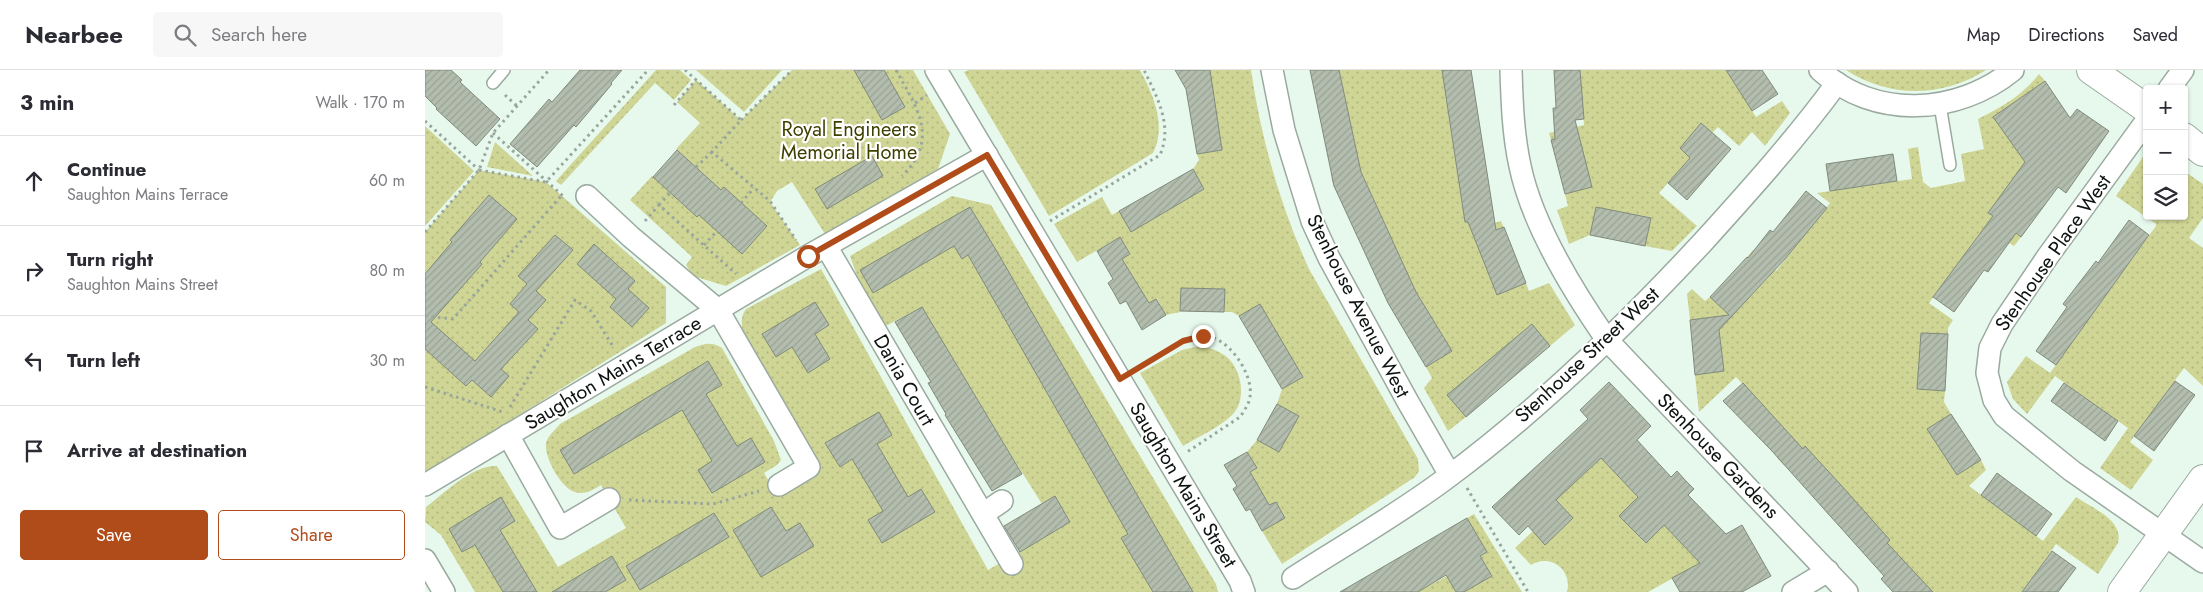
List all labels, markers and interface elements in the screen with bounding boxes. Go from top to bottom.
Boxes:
search box [153,12,503,57]
text: Nearbee [25,17,123,52]
icon: search [171,21,199,49]
text: Search here [211,21,307,48]
text: Map [1967,22,2000,48]
text: Directions [2028,22,2104,48]
text: Saved [2132,22,2178,48]
map controls [2143,85,2188,220]
button: + [2143,85,2188,130]
text: 3 min [20,88,74,118]
text: Walk · 170 m [315,91,405,114]
park label: Royal Engineers Memorial Home [781,115,917,167]
button: − [2143,130,2188,175]
text: Continue [67,156,146,183]
icon: ahead [20,167,48,195]
text: 60 m [369,169,405,192]
street label: Stenhouse Place West [1988,169,2118,337]
button: layers [2143,175,2188,220]
text: Saughton Mains Terrace [67,183,228,206]
street label: Stenhouse Avenue West [1299,209,1417,403]
route start [797,245,820,268]
text: Turn right [67,246,153,273]
icon: right [20,257,48,285]
text: 80 m [369,259,405,282]
text: Saughton Mains Street [67,273,218,296]
street label: Stenhouse Street West [1508,280,1666,430]
street label: Saughton Mains Terrace [519,309,707,437]
route end [1192,325,1215,348]
street label: Dania Court [866,329,942,431]
icon: left [20,347,48,375]
text: Turn left [67,347,140,374]
text: 30 m [369,349,405,372]
street label: Stenhouse Gardens [1650,387,1786,525]
street label: Saughton Mains Street [1122,397,1244,573]
icon: arrive [20,437,48,465]
text: Arrive at destination [67,437,247,464]
button: Save [20,510,208,560]
button: Share [218,510,405,560]

